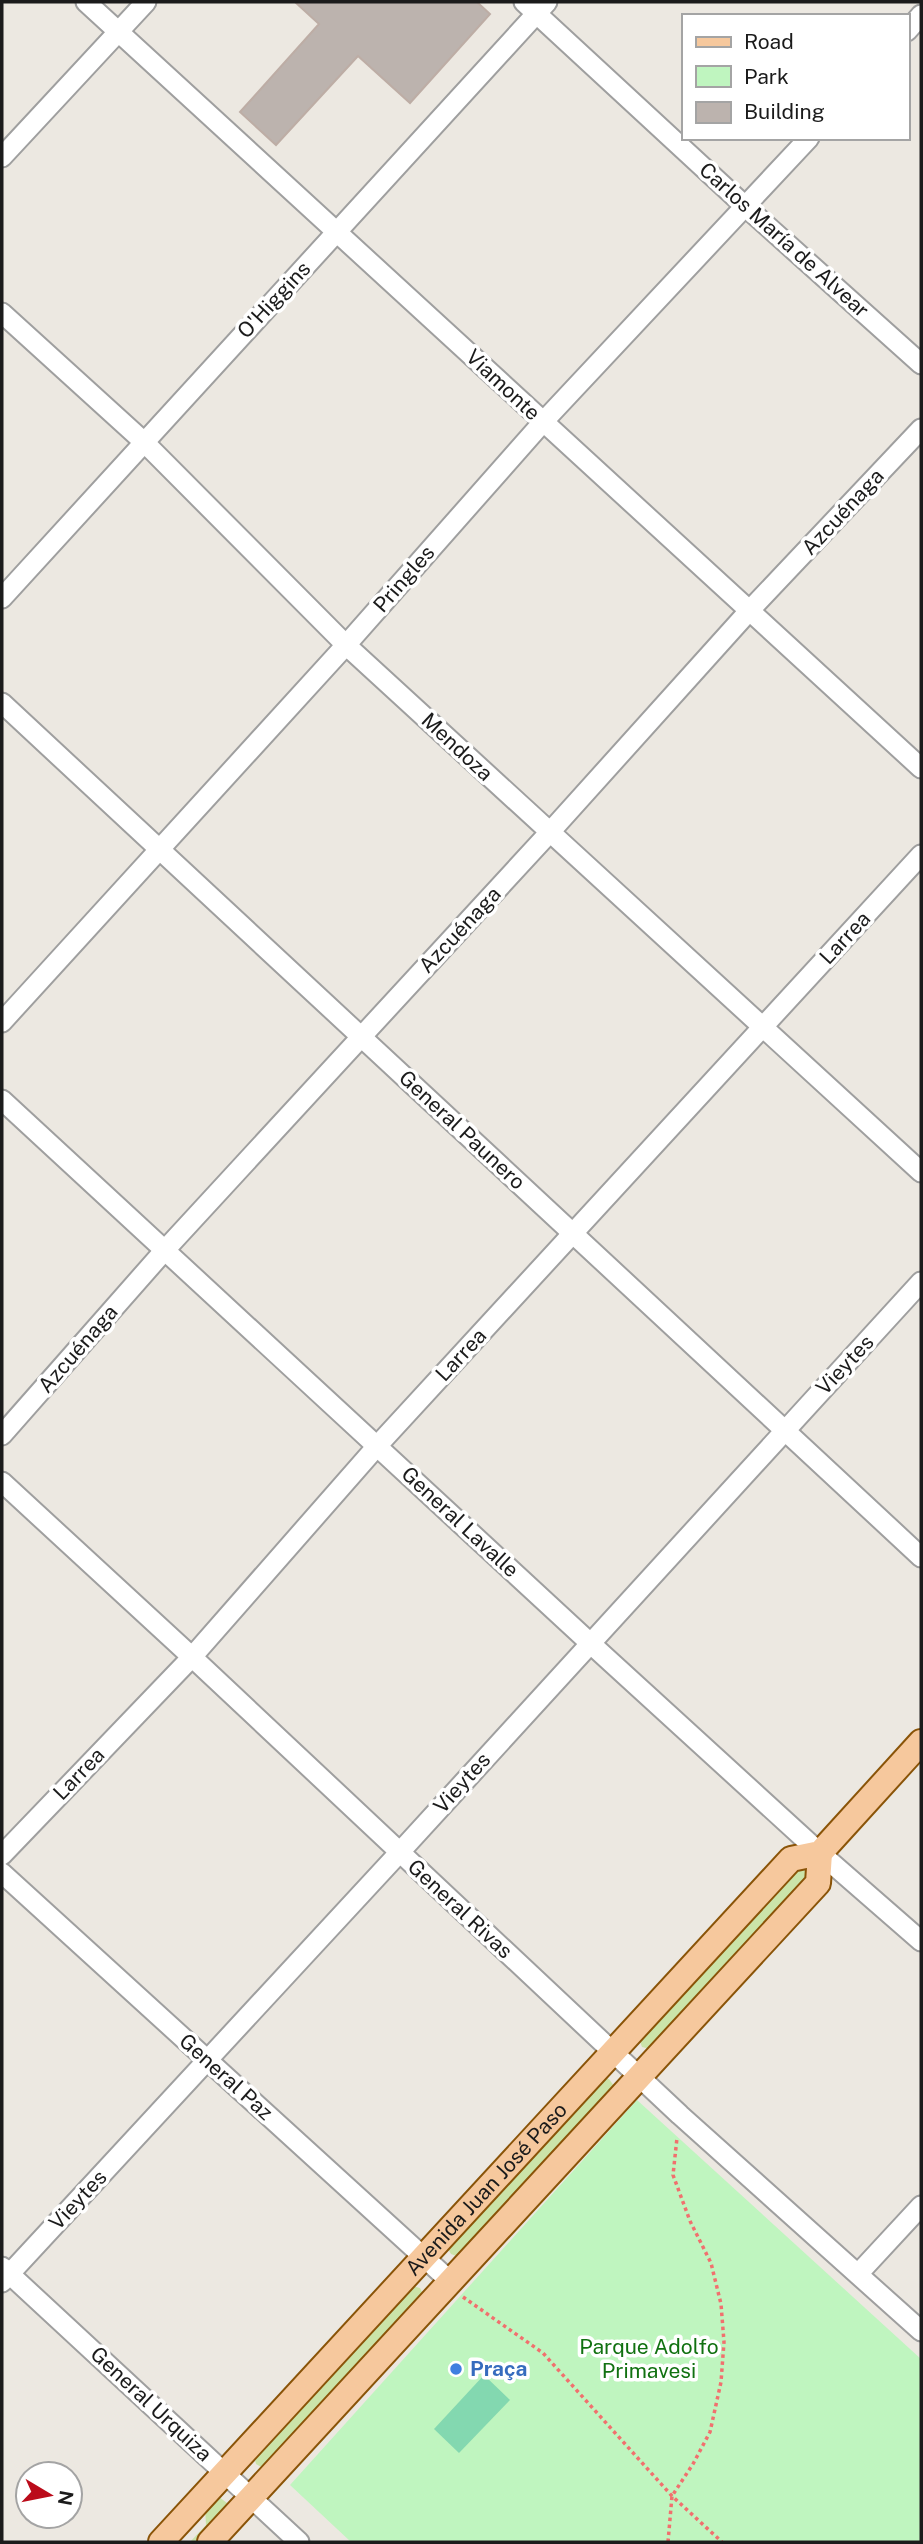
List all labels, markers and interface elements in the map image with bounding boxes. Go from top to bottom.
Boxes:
legend [682,14,909,140]
text: Road [744,29,794,54]
text: Park [744,64,789,89]
text: Building [744,99,825,124]
street label: Carlos María de Alvear [694,157,874,322]
street label: O'Higgins [232,256,315,343]
street label: Viamonte [461,344,546,425]
street label: Azcuénaga [796,463,889,560]
street label: Pringles [368,540,439,617]
street label: Mendoza [416,707,498,786]
street label: Azcuénaga [413,881,506,978]
street label: Larrea [814,906,875,969]
street label: General Paunero [394,1065,531,1194]
street label: Azcuénaga [33,1300,123,1398]
street label: Larrea [430,1323,491,1386]
street label: Vieytes [811,1330,879,1400]
street label: General Lavalle [397,1461,524,1582]
street label: Larrea [48,1742,110,1805]
street label: Vieytes [428,1747,495,1818]
street label: General Rivas [403,1854,518,1963]
street label: General Paz [174,2028,278,2125]
street label: Avenida Juan José Paso [400,2097,572,2281]
street label: Vieytes [44,2165,112,2235]
park label: Parque Adolfo Primavesi [579,2334,719,2383]
street label: General Urquiza [85,2341,217,2466]
place label: Praça [470,2356,527,2381]
marker: Praça [448,2361,464,2377]
north arrow [14,2460,84,2530]
text: N [54,2489,78,2507]

